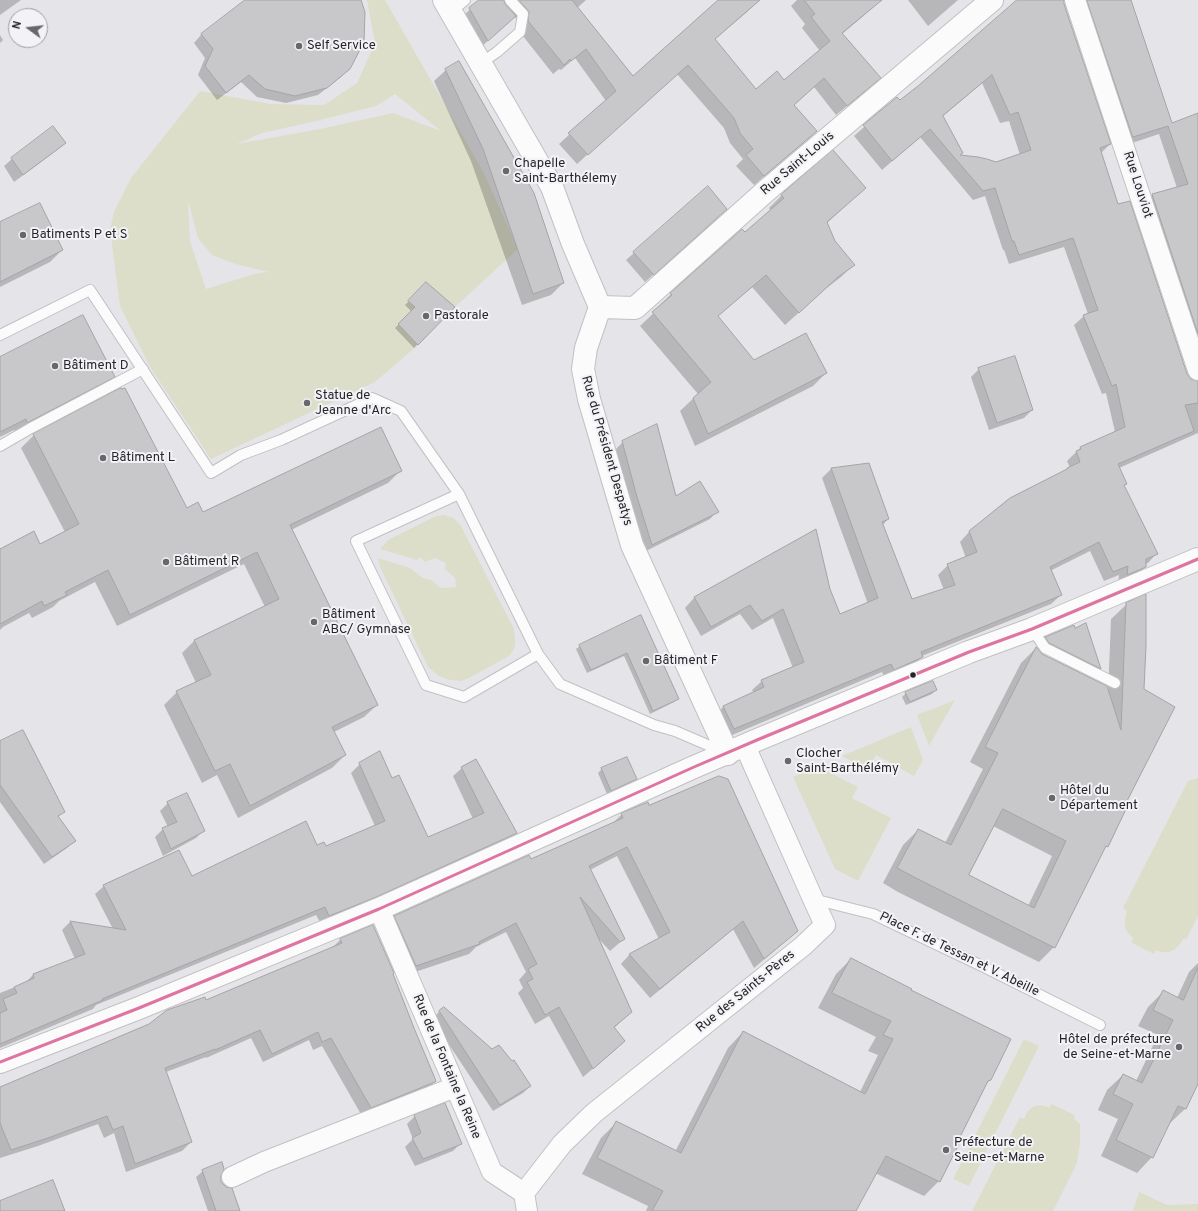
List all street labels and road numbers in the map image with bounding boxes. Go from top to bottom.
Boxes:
street label: Rue Saint-Louis [758,129,838,199]
street label: Rue Louviot [1119,149,1155,221]
street label: Rue du Président Despatys [577,374,635,528]
street label: Place F. de Tessan et V. Abeille [877,909,1041,1001]
street label: Rue des Saints-Pères [693,947,799,1037]
street label: Rue de la Fontaine la Reine [408,992,484,1142]

